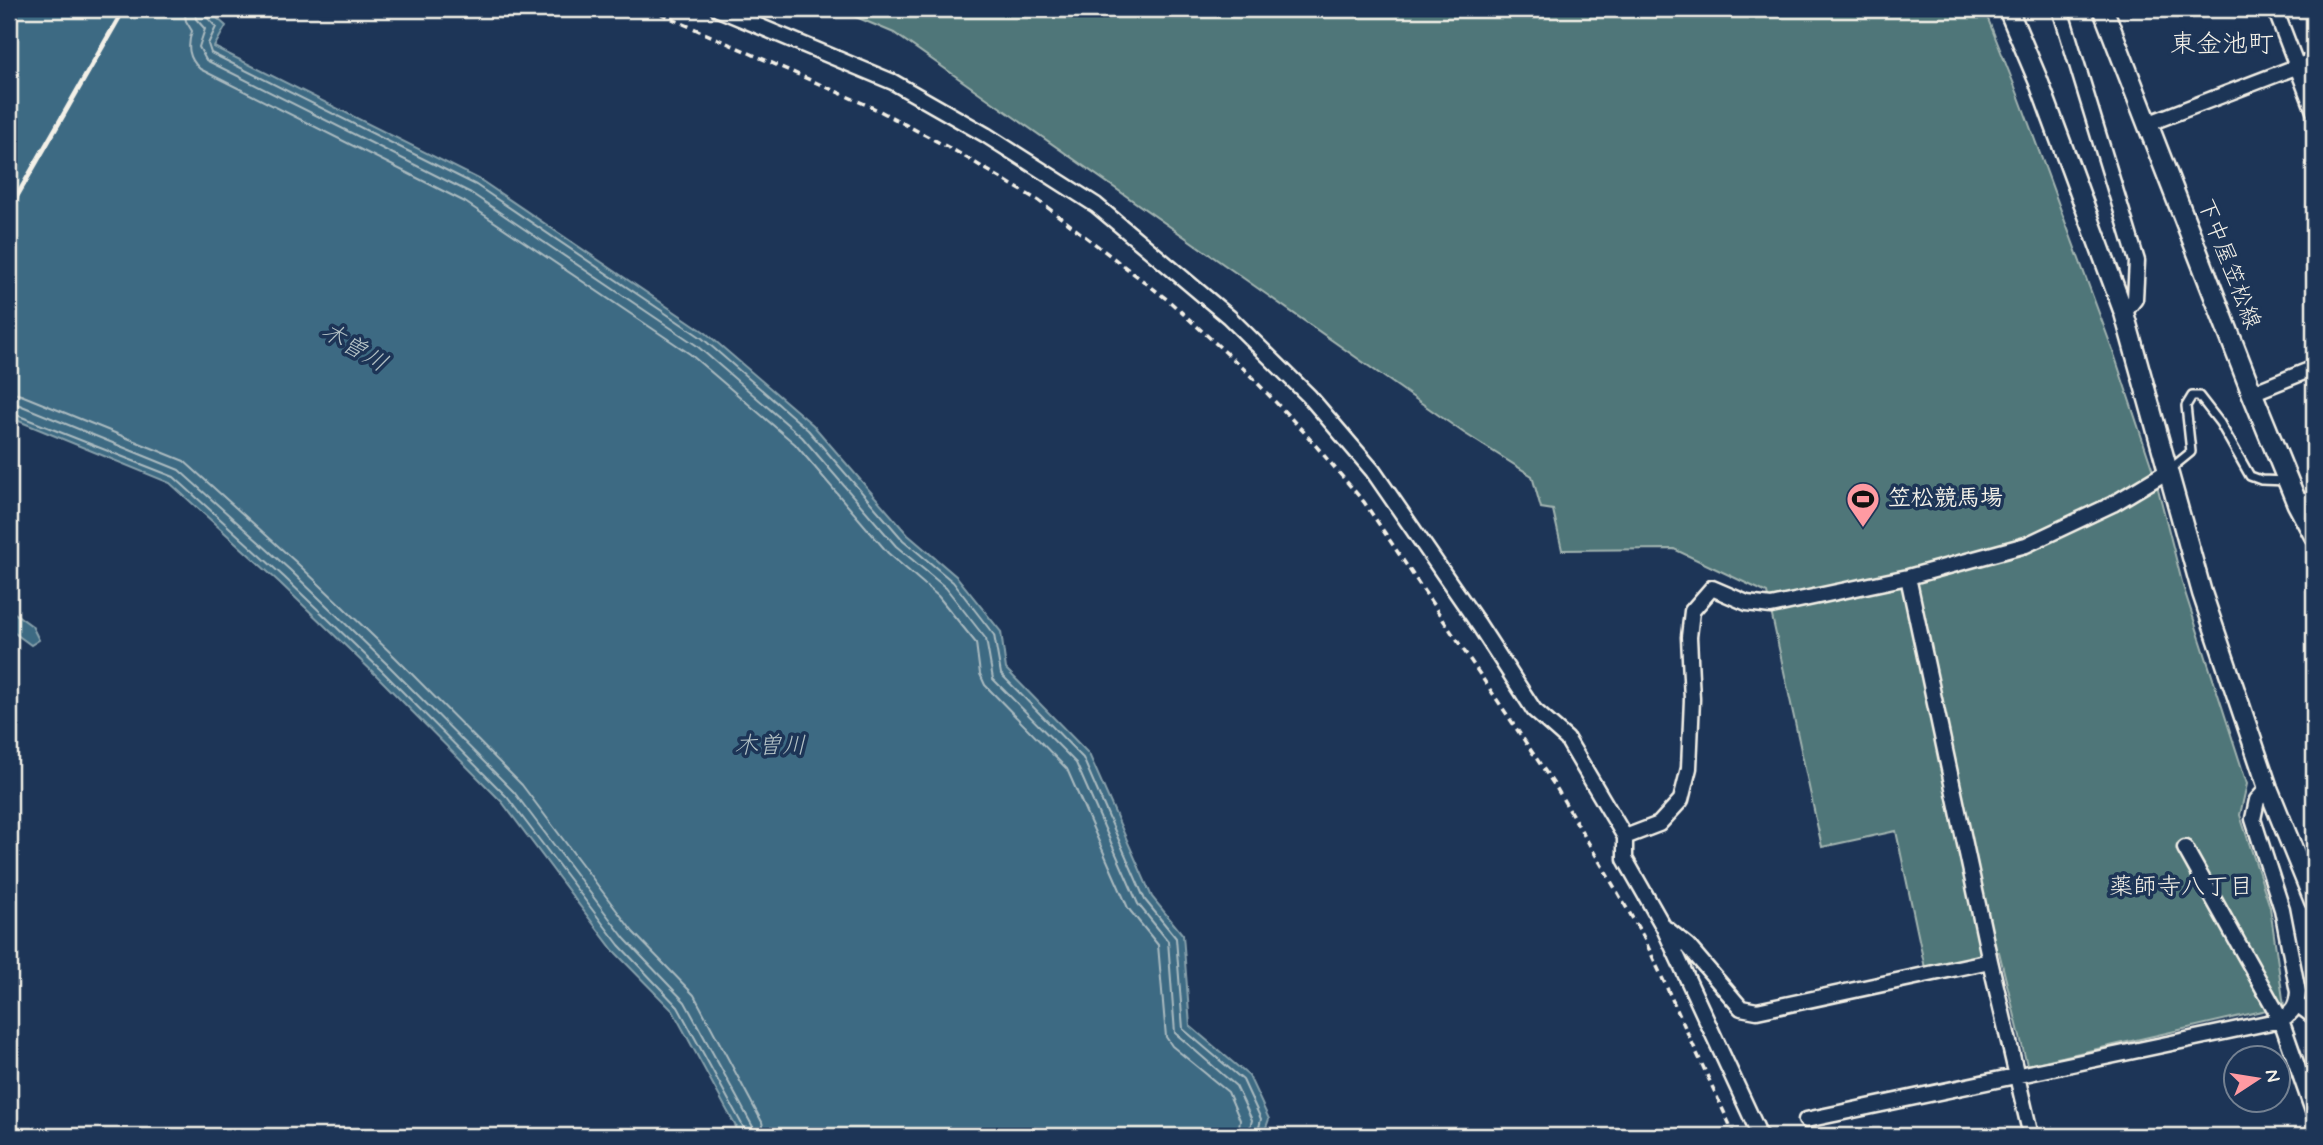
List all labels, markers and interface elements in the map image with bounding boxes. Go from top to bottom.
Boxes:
district label: 東金池町 [2170,28,2274,62]
street label: 下中屋笠松線 [2189,194,2267,334]
water label: 木曽川 [315,316,393,380]
sports icon: 笠松競馬場 [1844,480,1882,529]
place label: 笠松競馬場 [1888,484,2003,514]
water label: 木曽川 [734,731,806,762]
district label: 薬師寺八丁目 [2109,872,2253,903]
north arrow [2222,1044,2292,1114]
text: N [2259,1067,2286,1085]

